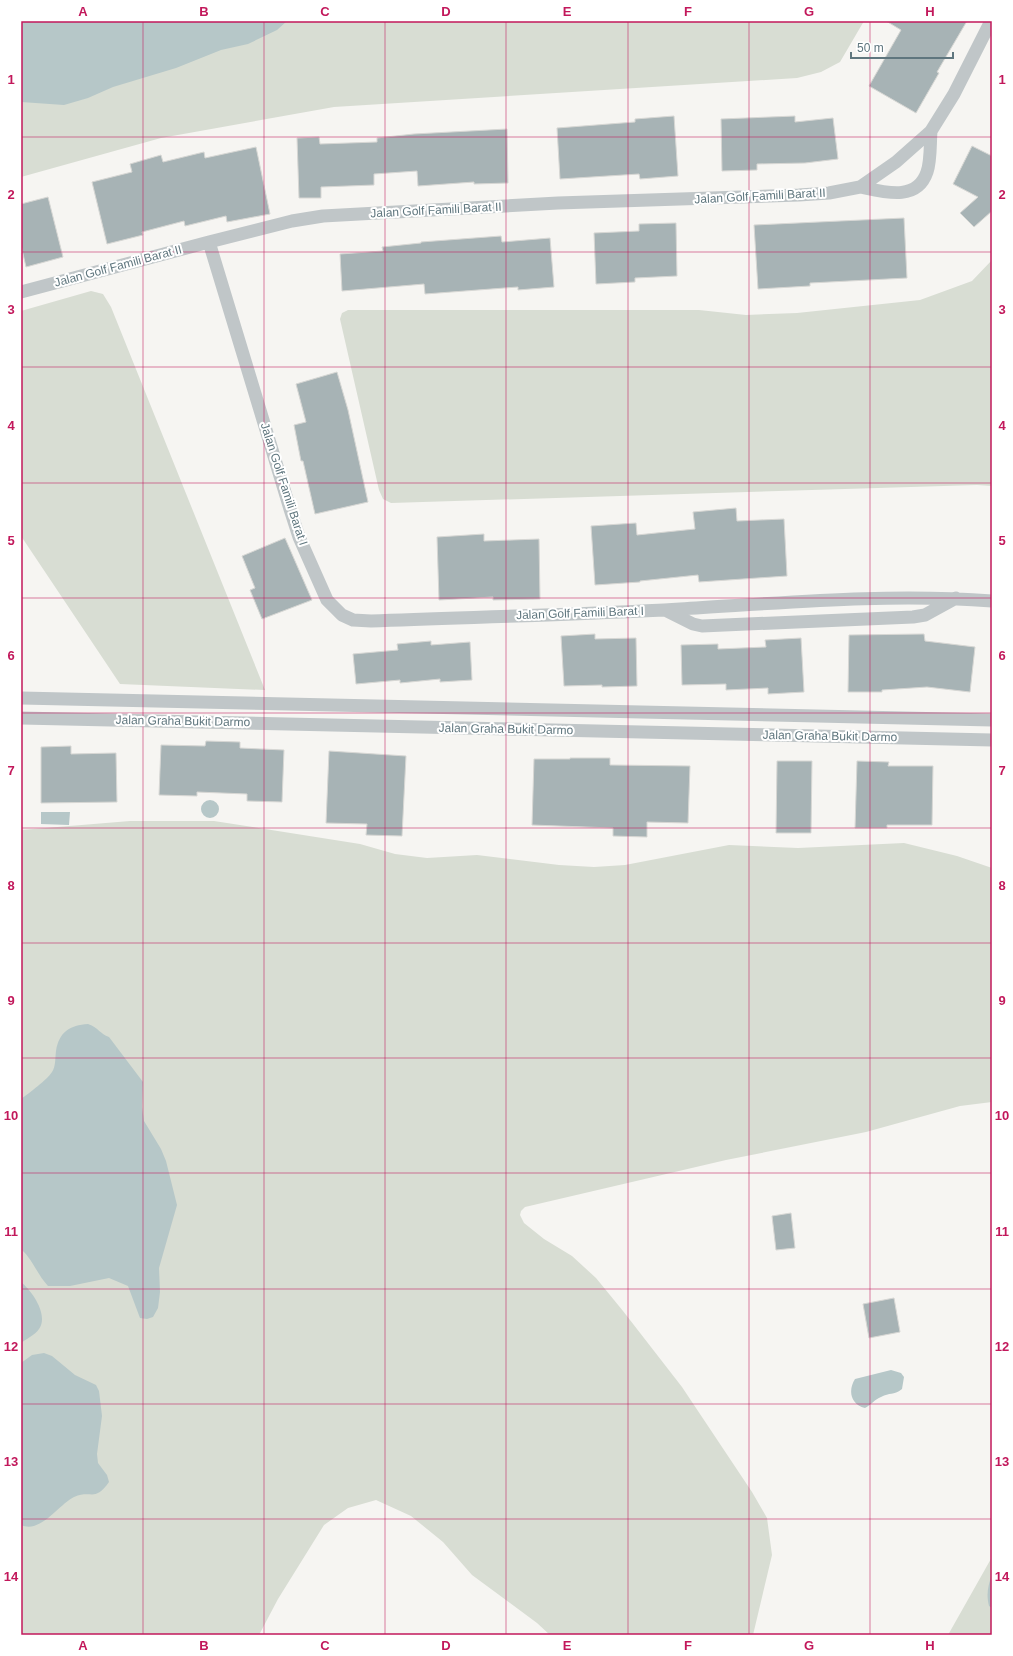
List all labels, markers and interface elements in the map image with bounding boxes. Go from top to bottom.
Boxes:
text: A [78,4,88,19]
text: B [199,4,209,19]
text: C [320,4,330,19]
text: D [441,4,451,19]
text: E [563,4,572,19]
text: F [684,4,692,19]
text: G [804,4,814,19]
text: H [925,4,935,19]
scale bar [851,34,953,60]
text: 50 m [857,41,884,55]
text: 1 [7,72,15,87]
text: 1 [998,72,1006,87]
street label: Jalan Golf Famili Barat II [694,186,826,206]
text: 2 [7,187,15,202]
text: 2 [998,187,1006,202]
street label: Jalan Golf Famili Barat II [370,200,502,220]
street label: Jalan Golf Famili Barat II [53,242,183,290]
text: 3 [7,302,15,317]
text: 3 [998,302,1006,317]
text: 4 [7,418,15,433]
text: 4 [998,418,1006,433]
street label: Jalan Golf Famili Barat I [258,421,310,547]
text: 5 [7,533,15,548]
text: 5 [998,533,1006,548]
street label: Jalan Golf Famili Barat I [516,604,644,622]
text: 6 [7,648,15,663]
text: 6 [998,648,1006,663]
street label: Jalan Graha Bukit Darmo [116,713,251,729]
street label: Jalan Graha Bukit Darmo [439,721,574,737]
street label: Jalan Graha Bukit Darmo [763,728,898,744]
text: 7 [7,763,15,778]
text: 7 [998,763,1006,778]
text: 8 [7,878,15,893]
text: 8 [998,878,1006,893]
text: 9 [7,993,15,1008]
text: 9 [998,993,1006,1008]
text: 10 [4,1108,18,1123]
text: 10 [995,1108,1009,1123]
text: 11 [4,1224,18,1239]
text: 11 [995,1224,1009,1239]
text: 12 [4,1339,18,1354]
text: 12 [995,1339,1009,1354]
text: 13 [4,1454,18,1469]
text: 13 [995,1454,1009,1469]
text: 14 [4,1569,19,1584]
text: 14 [995,1569,1010,1584]
text: A [78,1638,88,1653]
text: B [199,1638,209,1653]
text: C [320,1638,330,1653]
text: D [441,1638,451,1653]
text: E [563,1638,572,1653]
text: F [684,1638,692,1653]
text: G [804,1638,814,1653]
text: H [925,1638,935,1653]

